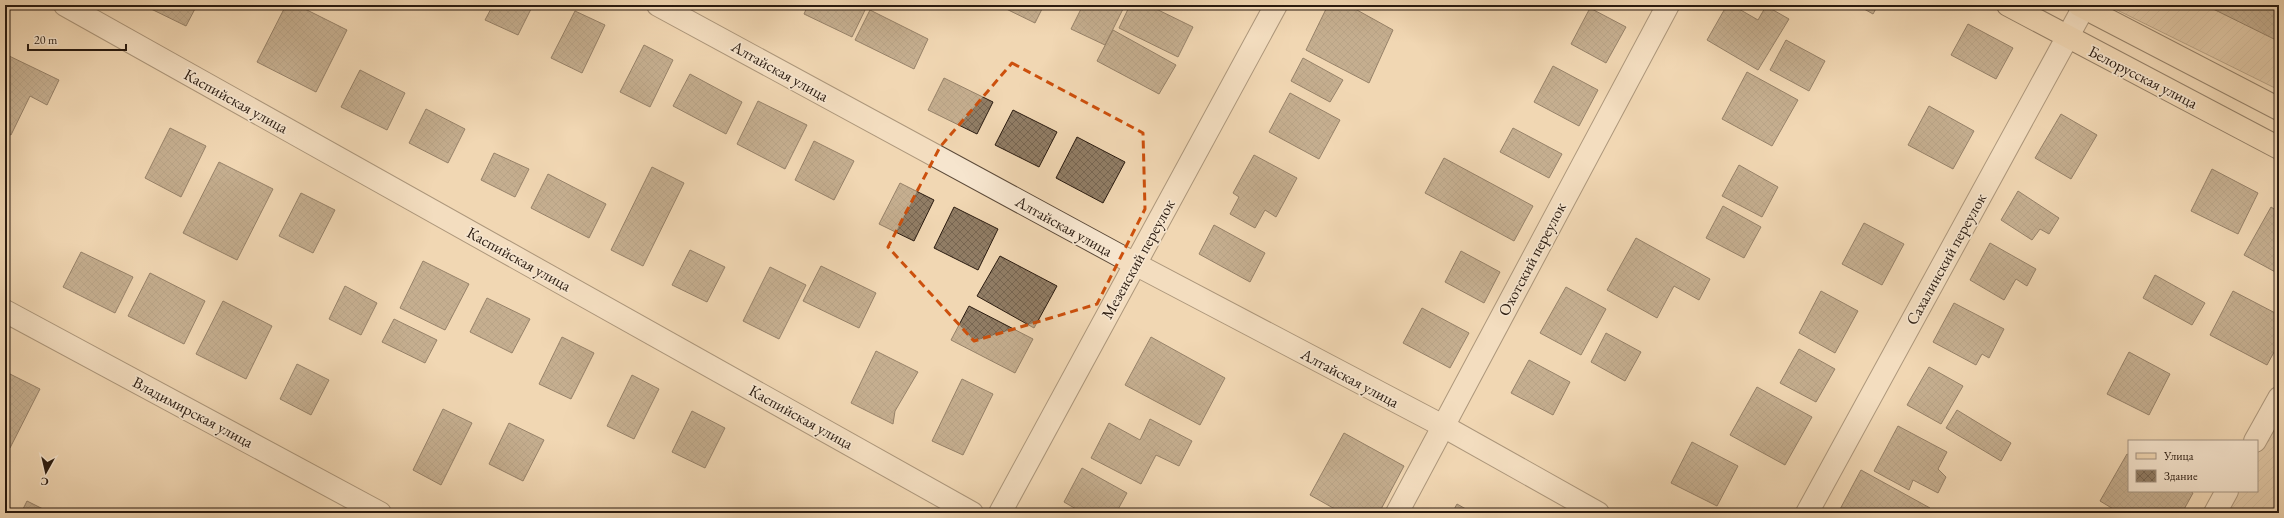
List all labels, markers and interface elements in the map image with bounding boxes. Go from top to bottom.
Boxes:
scale bar [28,26,126,52]
text: 20 m [34,32,58,48]
street label: Алтайская улица [727,35,833,107]
street label: Белорусская улица [2085,40,2202,114]
street label: Каспийская улица [180,64,292,139]
street label: Сахалинский переулок [1901,189,1991,329]
street label: Алтайская улица [1011,190,1117,262]
street label: Мезенский переулок [1096,195,1180,323]
street label: Охотский переулок [1493,198,1571,320]
street label: Каспийская улица [463,222,575,297]
street label: Алтайская улица [1297,343,1403,413]
street label: Владимирская улица [129,371,258,453]
street label: Каспийская улица [745,380,857,455]
legend [2128,440,2258,492]
text: Улица [2163,448,2194,464]
north arrow [26,452,66,492]
text: Здание [2164,468,2198,484]
text: С [40,474,49,489]

